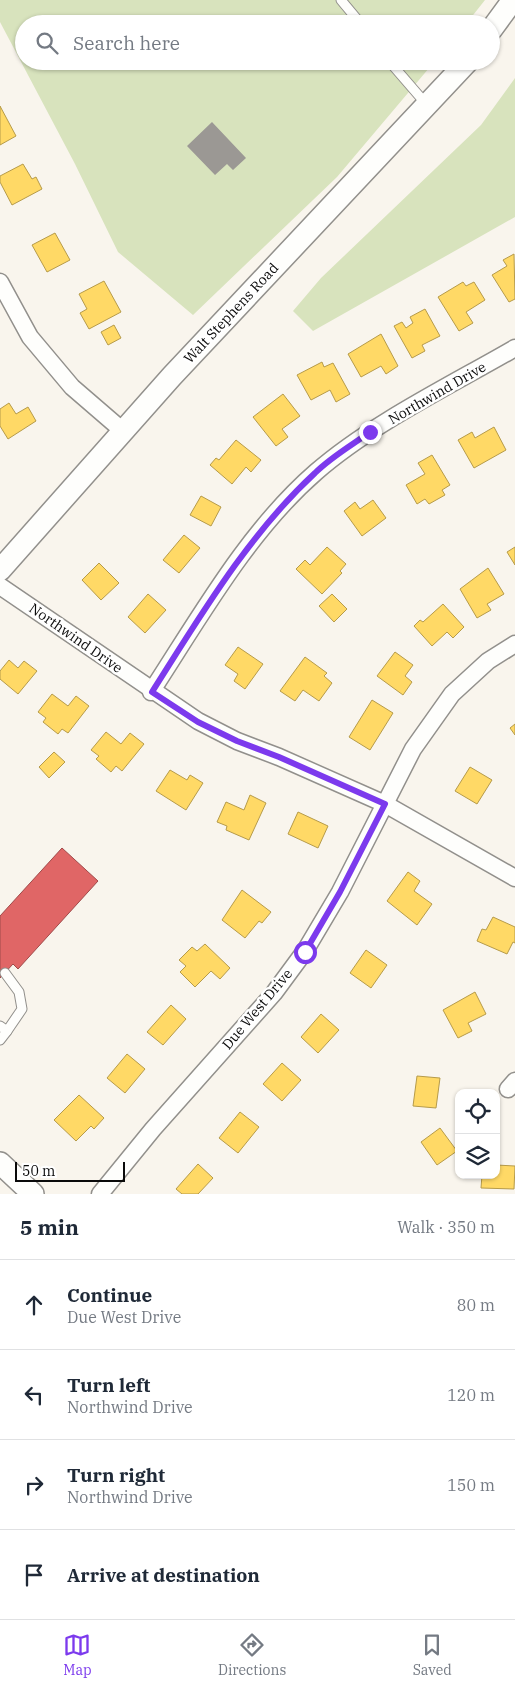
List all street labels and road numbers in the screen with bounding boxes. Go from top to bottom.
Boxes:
street label: Walt Stephens Road [180,259,282,367]
street label: Northwind Drive [385,358,489,428]
street label: Northwind Drive [26,599,126,677]
street label: Due West Drive [218,965,296,1053]

